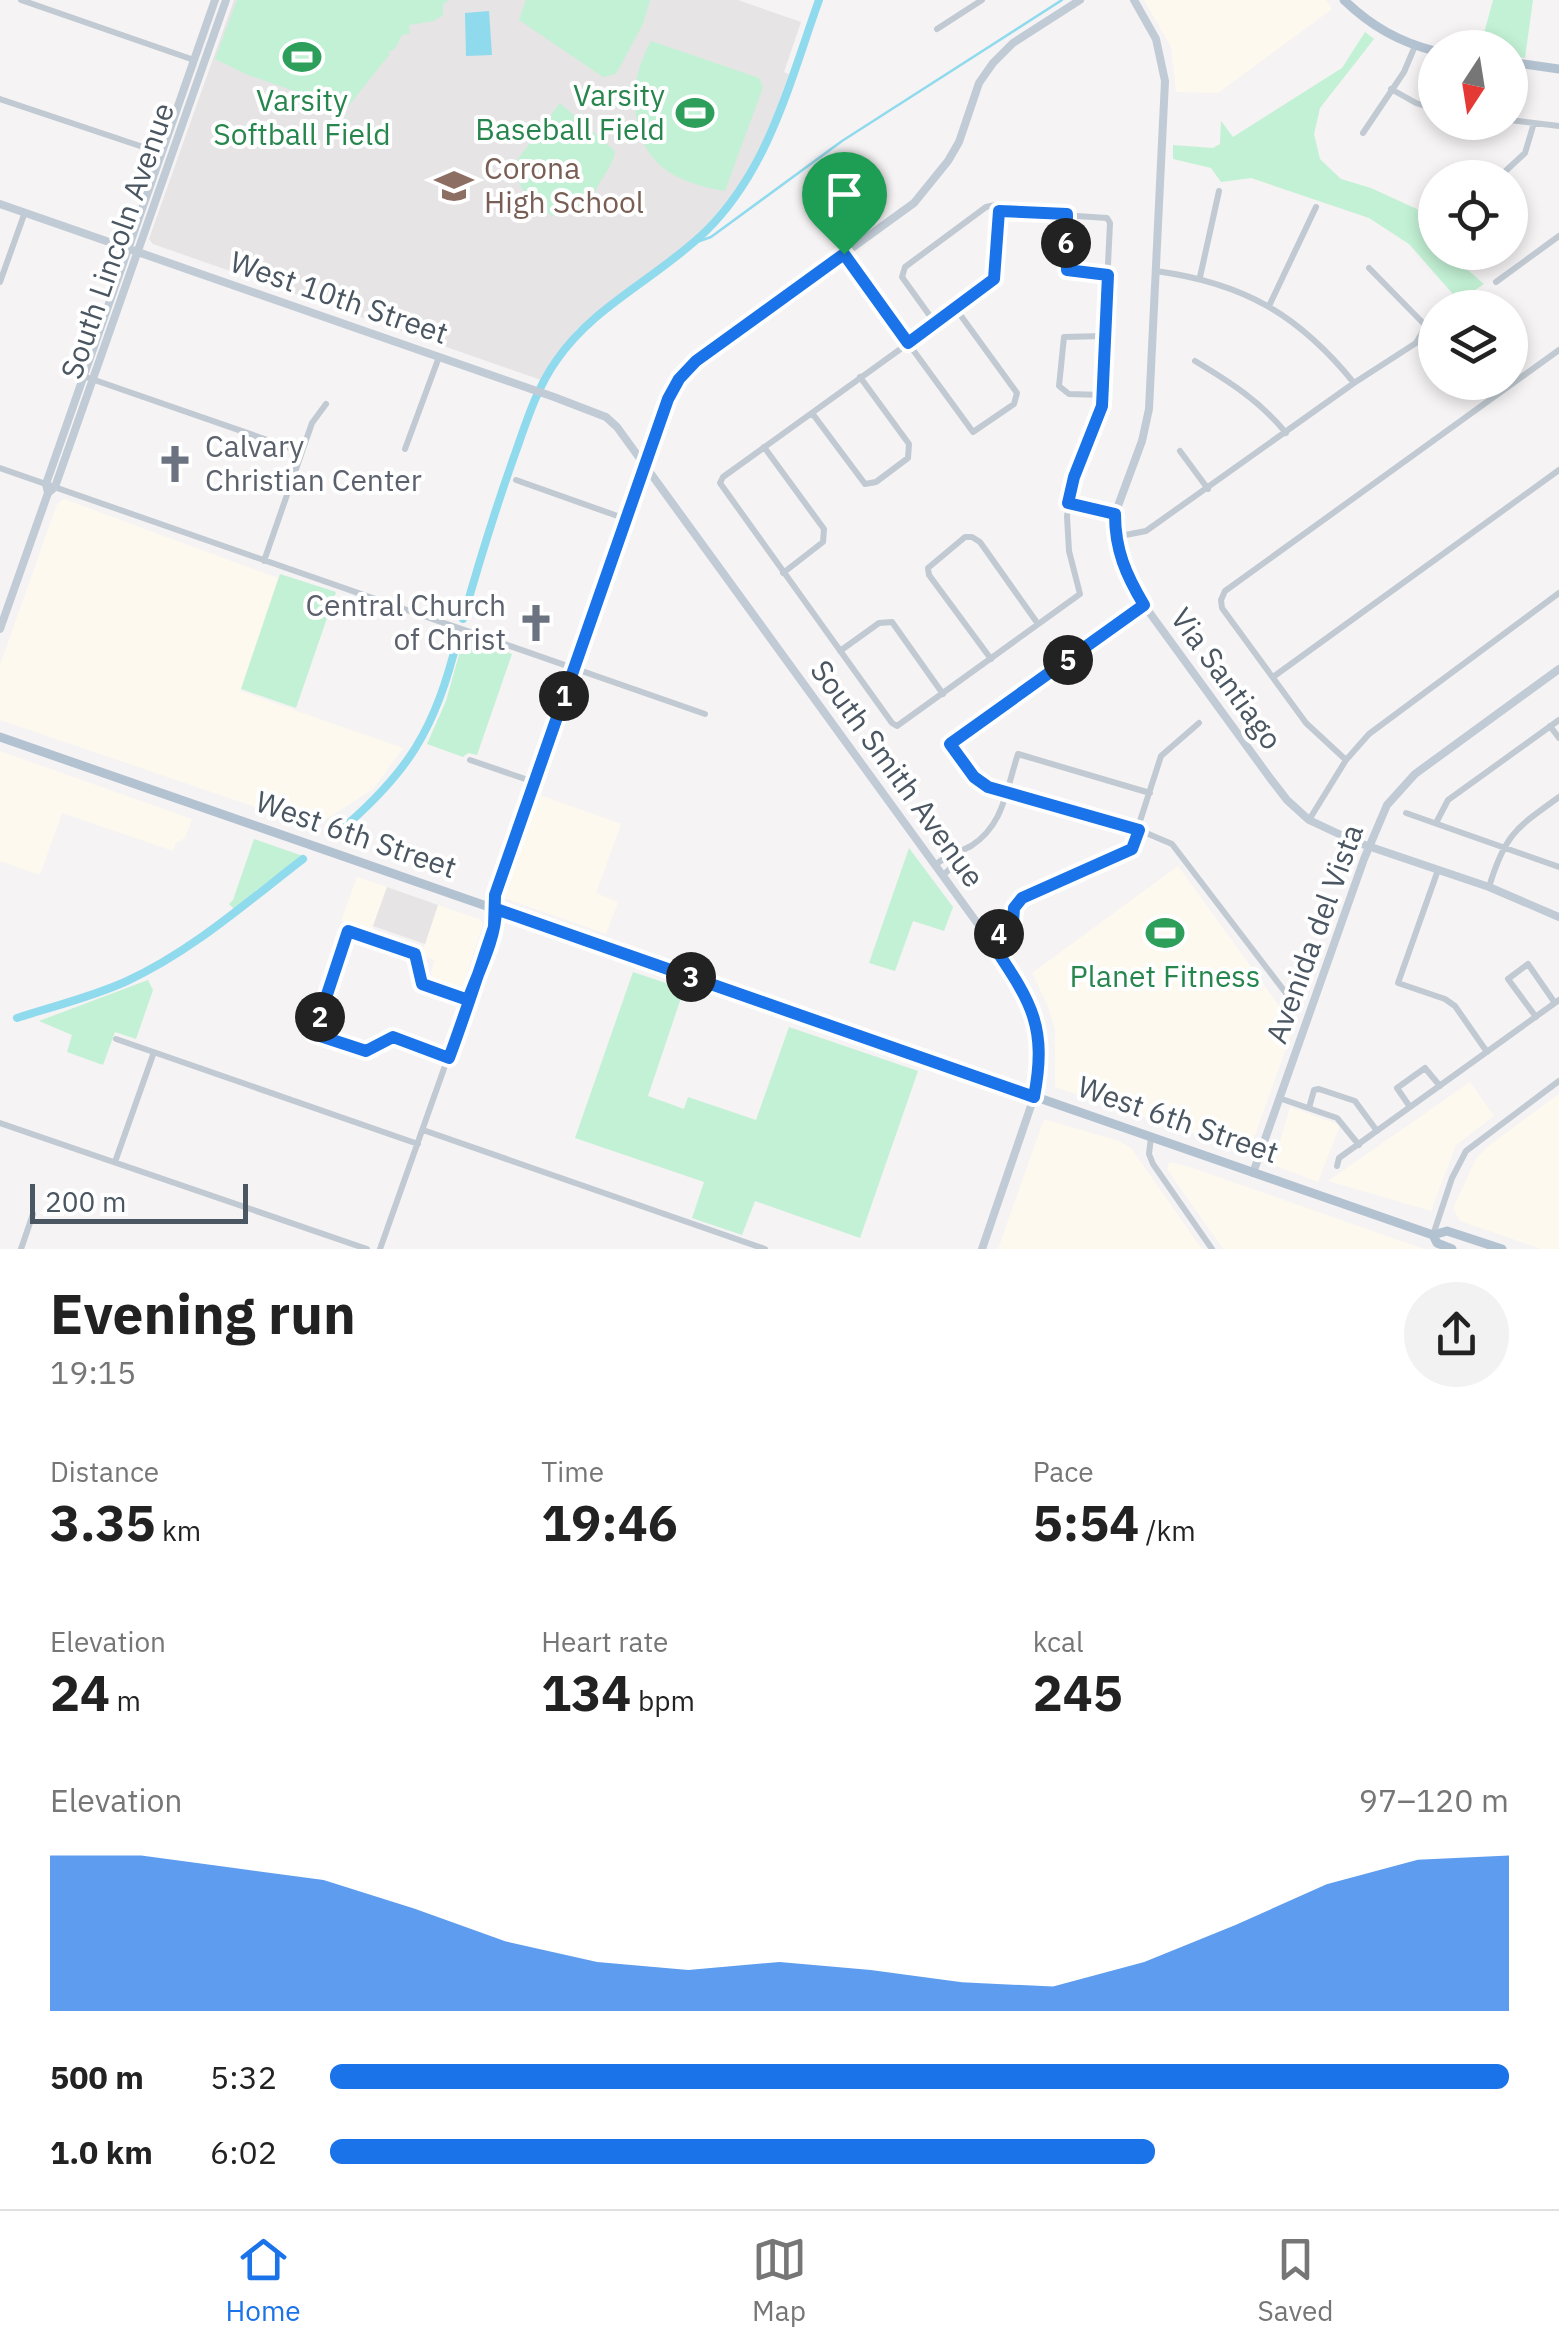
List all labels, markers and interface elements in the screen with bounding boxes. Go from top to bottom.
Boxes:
north arrow [1418,30,1528,140]
map controls [1418,30,1528,400]
sports icon: Varsity Softball Field [281,36,323,78]
place label: Varsity Baseball Field [475,75,665,148]
place label: Varsity Softball Field [213,80,391,153]
sports icon: Varsity Baseball Field [674,92,716,134]
street label: South Lincoln Avenue [51,97,182,384]
place label: Corona High School [484,148,644,221]
pin [802,152,887,255]
button: locate [1418,160,1528,270]
school or university icon: Corona High School [433,165,475,207]
icon: arrive [817,167,872,222]
pin: 6 [1041,218,1091,268]
text: 6 [1058,224,1074,261]
street label: West 10th Street [225,241,453,352]
button: layers [1418,290,1528,400]
place label: Calvary Christian Center [205,426,422,499]
church icon: Calvary Christian Center [154,443,196,485]
place label: Central Church of Christ [305,585,506,658]
street label: Via Santiago [1163,600,1292,757]
church icon: Central Church of Christ [515,602,557,644]
pin: 5 [1043,635,1093,685]
text: 5 [1060,641,1076,678]
street label: South Smith Avenue [803,652,994,895]
pin: 1 [539,671,589,721]
text: 1 [556,677,572,714]
street label: West 6th Street [251,781,462,886]
street label: Avenida del Vista [1256,819,1371,1048]
pin: 4 [974,909,1024,959]
sports icon: Planet Fitness [1144,912,1186,954]
text: 4 [991,915,1007,952]
pin: 3 [666,952,716,1002]
place label: Planet Fitness [1070,956,1260,995]
text: 3 [683,958,699,995]
pin: 2 [295,992,345,1042]
text: 2 [312,998,328,1035]
street label: West 6th Street [1073,1066,1284,1171]
scale bar [30,1179,248,1224]
text: 200 m [45,1183,126,1220]
text: Evening run [50,1278,356,1349]
button: share [1404,1282,1509,1387]
text: 19:15 [50,1351,136,1393]
text: Distance [50,1453,159,1490]
text: Time [541,1453,604,1490]
text: Pace [1033,1453,1094,1490]
text: 3.35 [50,1490,156,1555]
text: 19:46 [541,1490,678,1555]
text: 5:54 [1033,1490,1139,1555]
text: km [156,1512,201,1549]
text: /km [1139,1512,1196,1549]
text: Elevation [50,1623,166,1660]
text: Heart rate [541,1623,668,1660]
text: kcal [1033,1623,1084,1660]
text: 24 [50,1660,110,1725]
text: 134 [541,1660,631,1725]
text: 245 [1033,1660,1123,1725]
text: m [110,1682,141,1719]
text: bpm [631,1682,695,1719]
text: Elevation [50,1779,183,1821]
text: 97–120 m [1359,1779,1509,1821]
text: 500 m [50,2056,144,2098]
text: 5:32 [210,2056,277,2098]
text: 1.0 km [50,2131,153,2173]
text: 6:02 [210,2131,277,2173]
tab: Home [225,2232,301,2329]
tab: Map [752,2232,807,2329]
tab: Saved [1257,2232,1334,2329]

